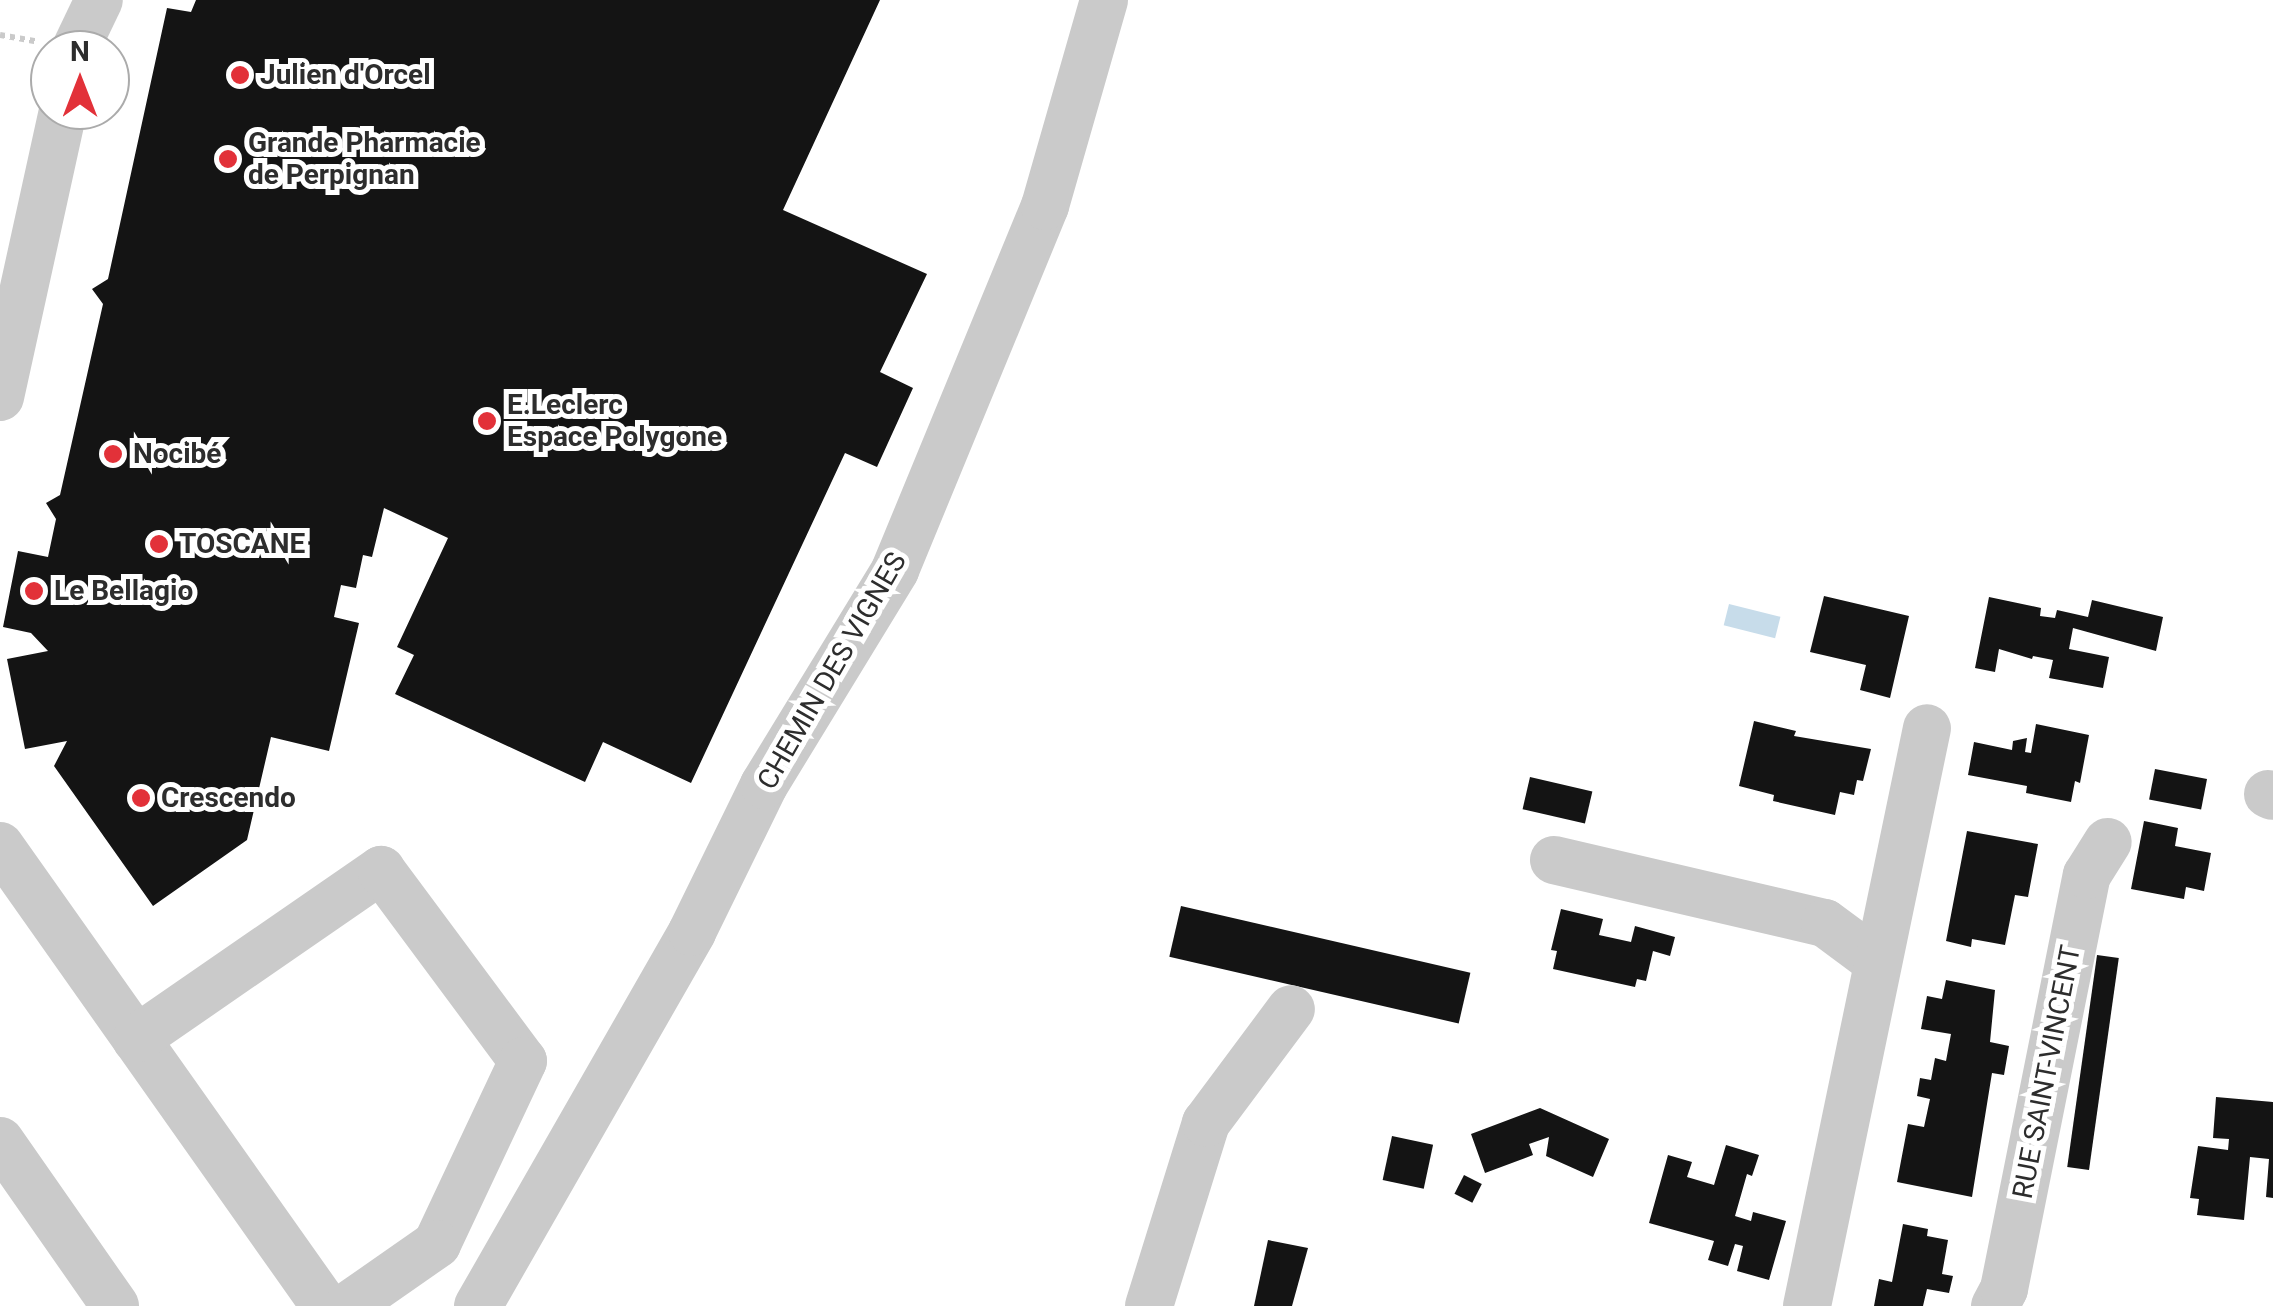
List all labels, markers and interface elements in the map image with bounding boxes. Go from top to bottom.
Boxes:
north arrow [30,30,130,130]
text: N [70,35,90,68]
place label: Julien d'Orcel [260,58,431,92]
marker: Julien d'Orcel [229,64,251,86]
place label: Grande Pharmacie de Perpignan [248,126,481,192]
marker: Grande Pharmacie de Perpignan [217,148,239,170]
place label: E.Leclerc Espace Polygone [507,388,722,454]
marker: E.Leclerc Espace Polygone [476,410,498,432]
place label: Nocibé [133,437,221,471]
marker: Nocibé [102,443,124,465]
place label: TOSCANE [179,527,305,561]
marker: TOSCANE [148,533,170,555]
street label: CHEMIN DES VIGNES [750,547,914,795]
place label: Le Bellagio [54,574,193,608]
marker: Le Bellagio [23,580,45,602]
place label: Crescendo [161,781,296,815]
marker: Crescendo [130,787,152,809]
street label: RUE SAINT-VINCENT [2006,942,2088,1202]

